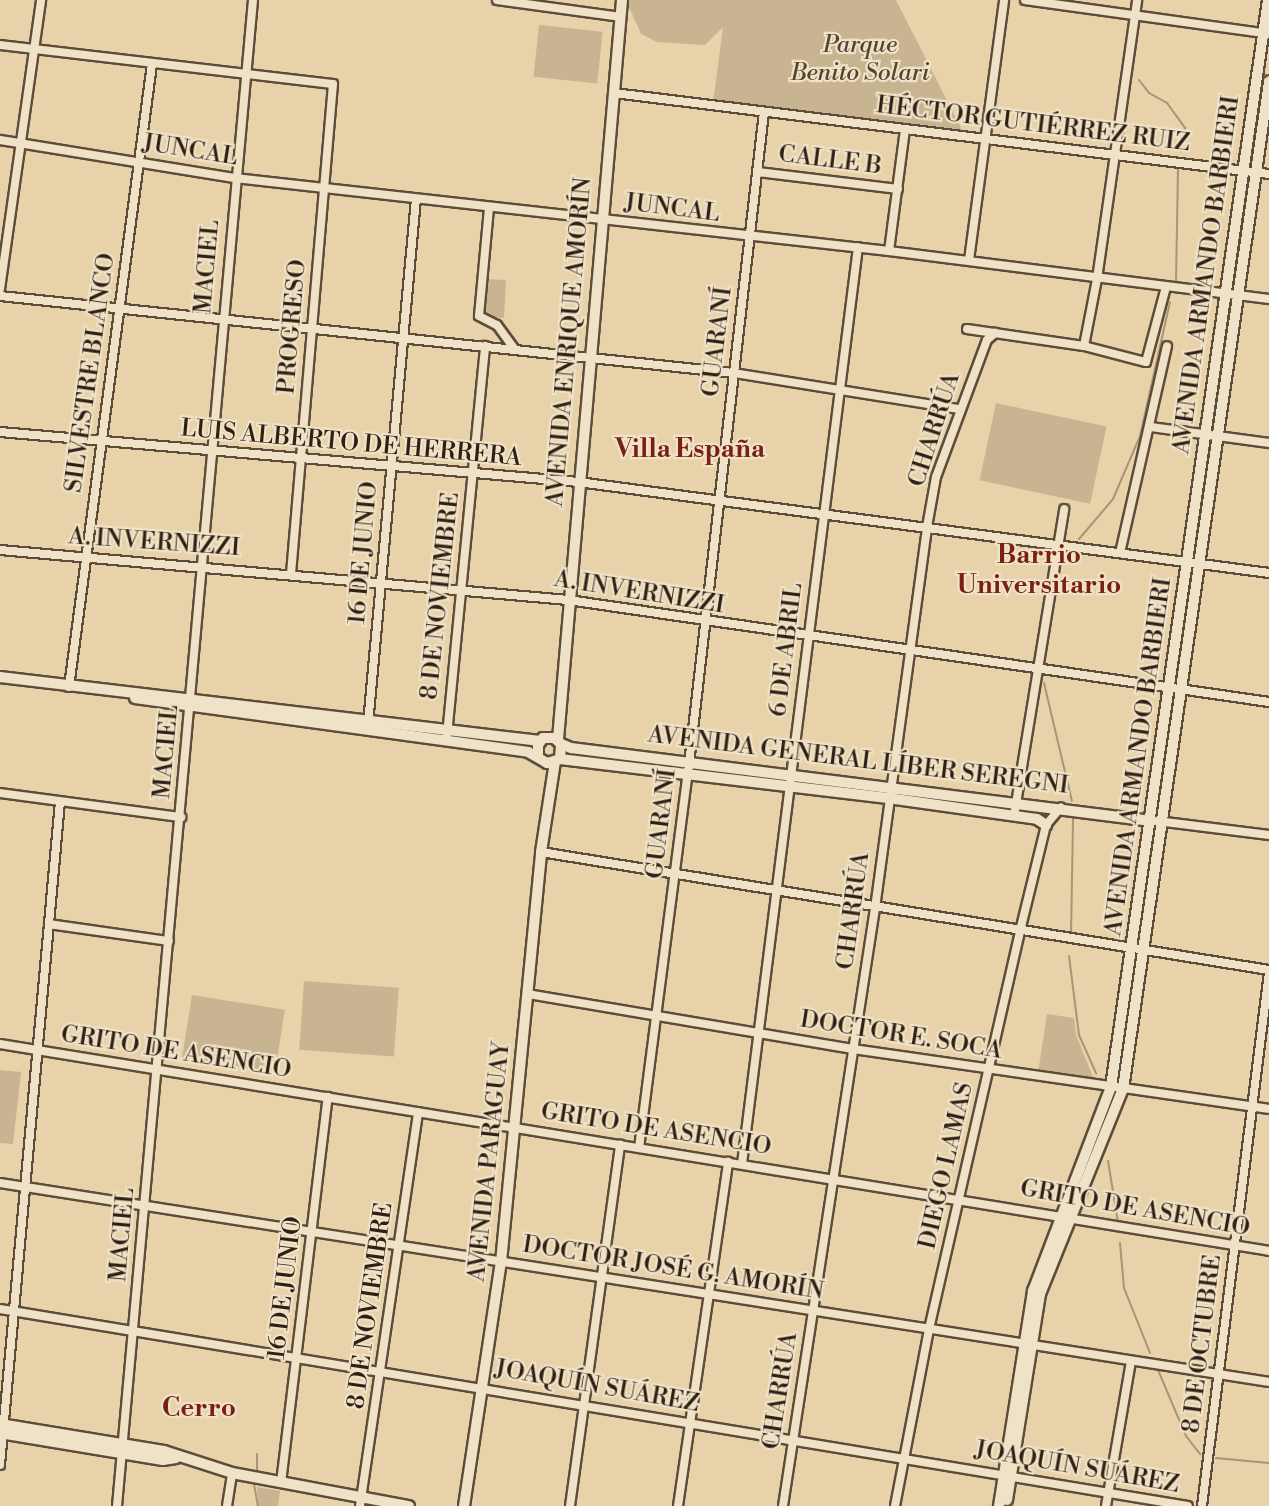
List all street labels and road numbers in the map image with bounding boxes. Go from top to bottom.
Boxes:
street label: HÉCTOR GUTIÉRREZ RUIZ [874,91,1192,159]
street label: AVENIDA ARMANDO BARBIERI [1168,94,1246,456]
street label: JUNCAL [140,129,240,173]
street label: CALLE B [777,140,883,182]
street label: AVENIDA ENRIQUE AMORÍN [541,176,599,508]
street label: JUNCAL [623,189,721,229]
street label: MACIEL [190,219,226,315]
street label: SILVESTRE BLANCO [60,251,122,495]
street label: PROGRESO [273,258,313,396]
street label: GUARANÍ [697,285,739,399]
street label: CHARRÚA [903,369,967,491]
street label: LUIS ALBERTO DE HERRERA [179,415,523,473]
street label: 16 DE JUNIO [343,480,385,626]
street label: 8 DE NOVIEMBRE [416,491,466,701]
street label: A. INVERNIZZI [67,523,241,563]
street label: A. INVERNIZZI [552,565,726,621]
street label: AVENIDA ARMANDO BARBIERI [1100,576,1178,938]
street label: 6 DE ABRIL [765,581,809,719]
street label: MACIEL [149,704,185,800]
street label: AVENIDA GENERAL LÍBER SEREGNI [646,721,1070,801]
street label: GUARANÍ [641,767,683,881]
street label: CHARRÚA [832,850,876,972]
street label: DOCTOR E. SOCA [798,1006,1004,1066]
street label: GRITO DE ASENCIO [59,1021,293,1085]
street label: AVENIDA PARAGUAY [463,1040,517,1284]
street label: DIEGO LAMAS [914,1080,980,1252]
street label: GRITO DE ASENCIO [539,1098,773,1162]
street label: GRITO DE ASENCIO [1018,1175,1252,1243]
street label: MACIEL [105,1187,141,1283]
street label: 8 DE NOVIEMBRE [342,1201,400,1411]
street label: 16 DE JUNIO [263,1215,309,1361]
street label: DOCTOR JOSÉ G. AMORÍN [520,1231,826,1307]
street label: 8 DE OCTUBRE [1178,1253,1228,1435]
street label: CHARRÚA [758,1330,804,1452]
street label: JOAQUÍN SUÁREZ [492,1355,702,1419]
street label: JOAQUÍN SUÁREZ [972,1436,1182,1500]

